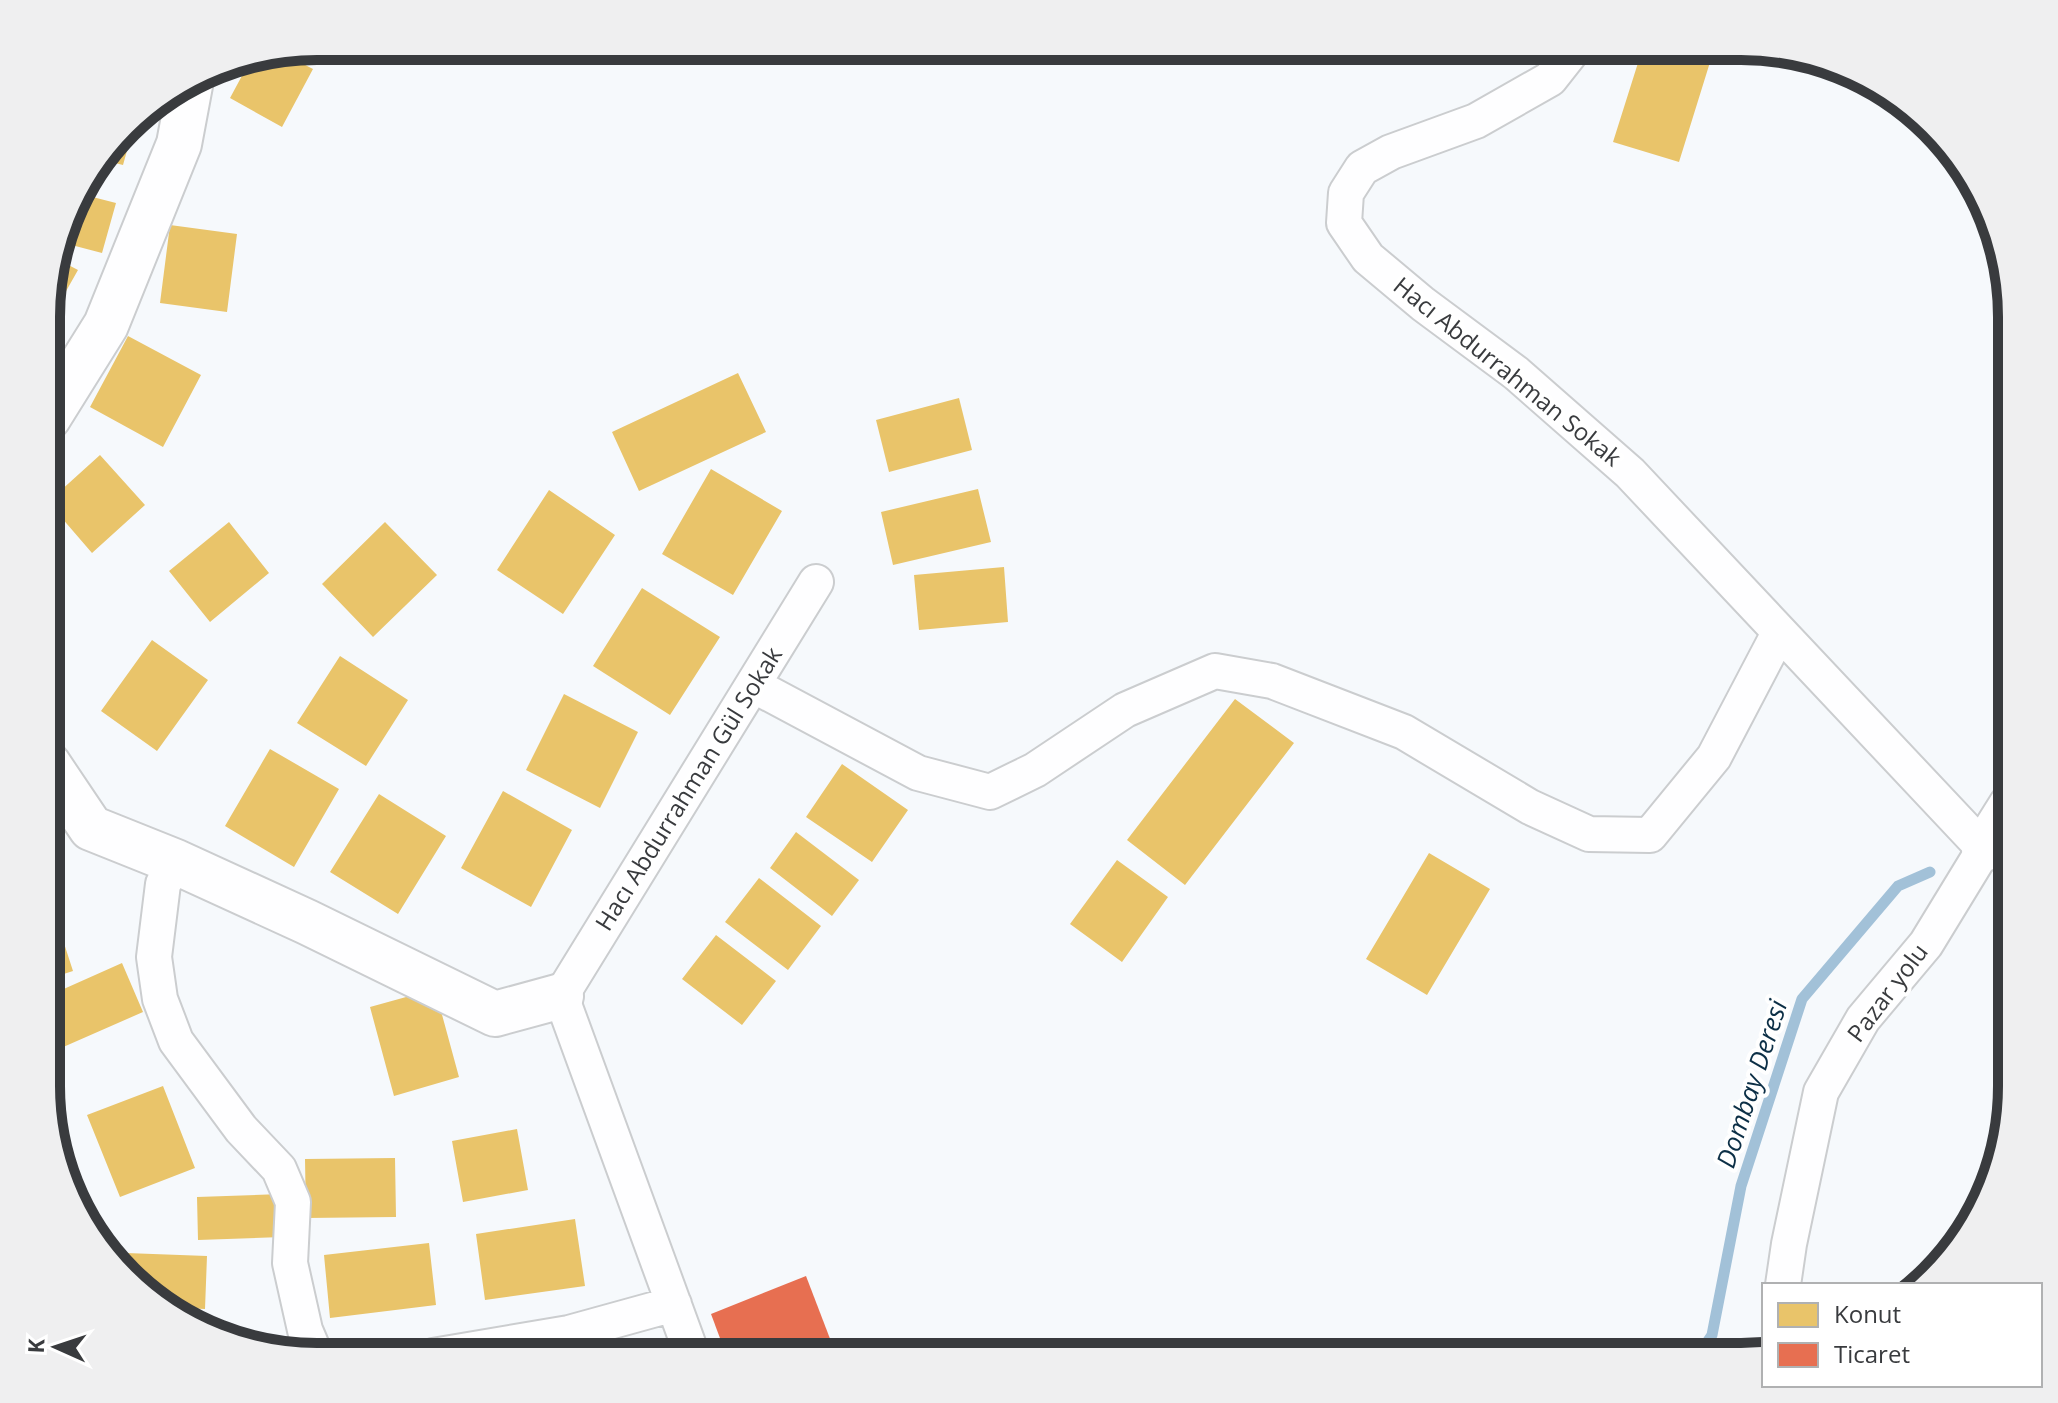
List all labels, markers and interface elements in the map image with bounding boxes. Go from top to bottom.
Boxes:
street label: Hacı Abdurrahman Sokak [1387,269,1629,473]
street label: Hacı Abdurrahman Gül Sokak [587,640,789,936]
street label: Pazar yolu [1839,936,1935,1048]
water label: Dombay Deresi [1707,995,1795,1172]
legend [1762,1283,2042,1387]
text: Konut [1834,1297,1901,1330]
north arrow [16,1307,96,1387]
text: K [20,1337,50,1354]
text: Ticaret [1834,1337,1910,1370]

